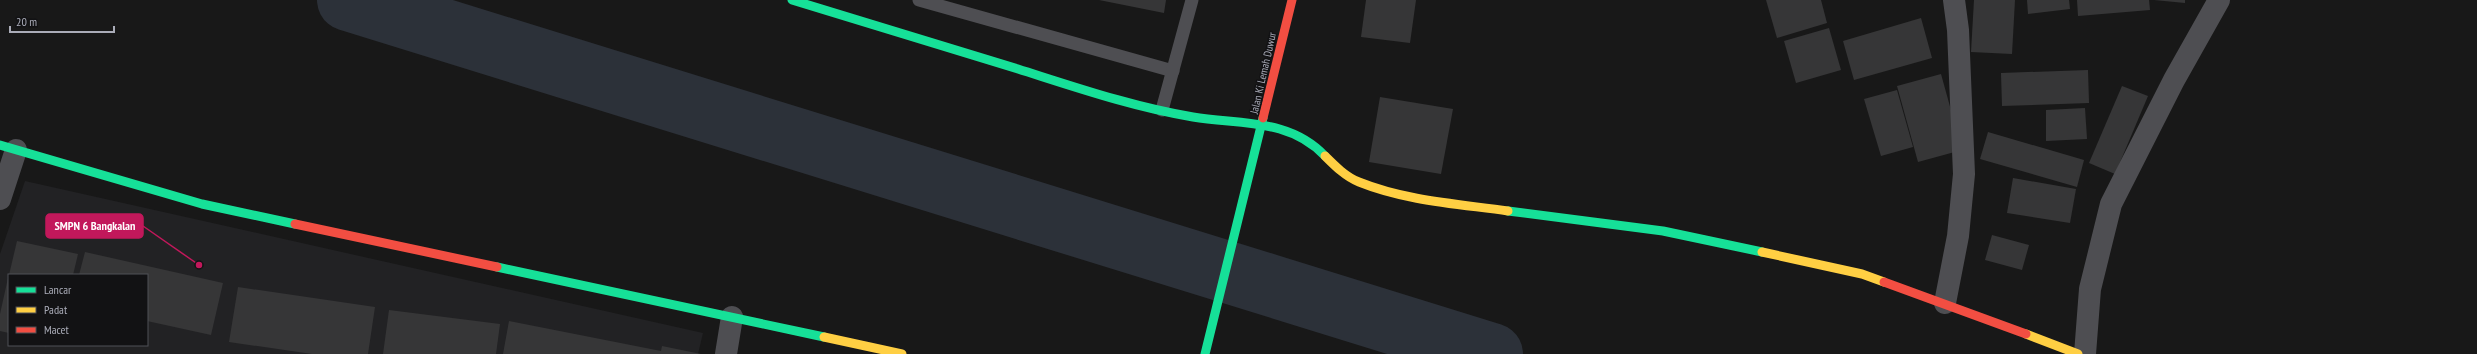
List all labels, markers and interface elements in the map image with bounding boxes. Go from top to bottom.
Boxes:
scale bar [10,8,114,34]
text: 20 m [16,14,37,29]
street label: Jalan Ki Lemah Duwur [1247,31,1279,116]
callout: SMPN 6 Bangkalan [46,214,143,238]
text: SMPN 6 Bangkalan [55,218,135,233]
legend [8,274,148,346]
text: Lancar [44,282,72,297]
text: Padat [44,302,68,317]
text: Macet [44,322,69,337]

